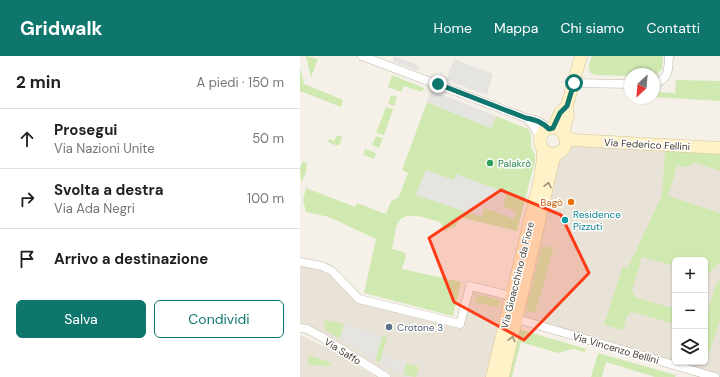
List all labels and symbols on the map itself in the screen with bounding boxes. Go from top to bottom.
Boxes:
north arrow [624,68,660,104]
route start [565,74,583,92]
route end [429,75,447,93]
street label: Via Federico Fellini [604,136,690,153]
place label: Palakrò [498,157,531,170]
marker: Palakrò [485,158,495,168]
one-way arrow [544,182,552,188]
place label: Bagò [540,196,563,209]
marker: Bagò [566,197,576,207]
place label: Residence Pizzuti [573,208,621,233]
marker: Residence Pizzuti [560,215,570,225]
street label: Via Gioacchino da Fiore [498,220,537,330]
place label: Crotone 3 [397,321,443,334]
marker: Crotone 3 [384,322,394,332]
street label: Via Vincenzo Bellini [571,330,660,367]
street label: Via Saffo [322,335,364,368]
one-way arrow [508,336,516,342]

